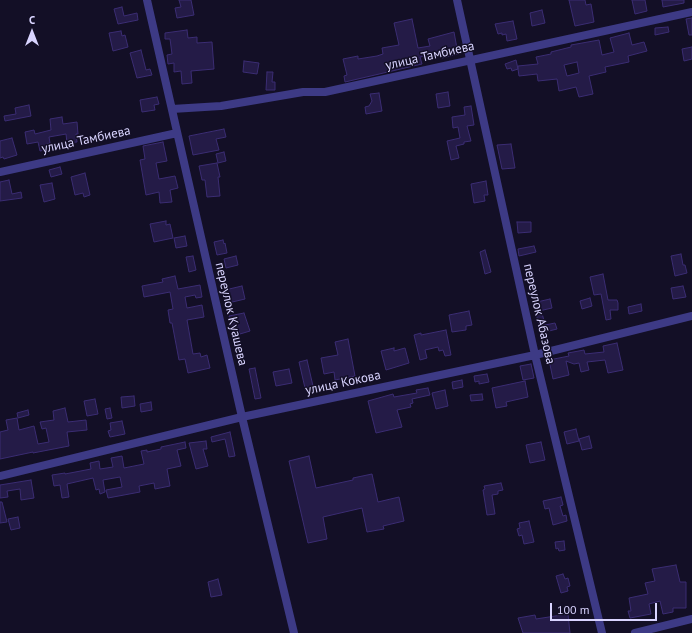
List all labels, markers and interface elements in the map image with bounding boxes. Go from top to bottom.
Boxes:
north arrow [12,12,52,52]
text: С [29,13,35,27]
street label: улица Тамбиева [384,38,476,74]
street label: улица Тамбиева [40,123,132,157]
street label: переулок Куашева [212,261,250,367]
street label: переулок Абазова [520,262,558,366]
street label: улица Кокова [304,367,382,399]
scale bar [552,595,659,621]
text: 100 m [557,602,590,617]

